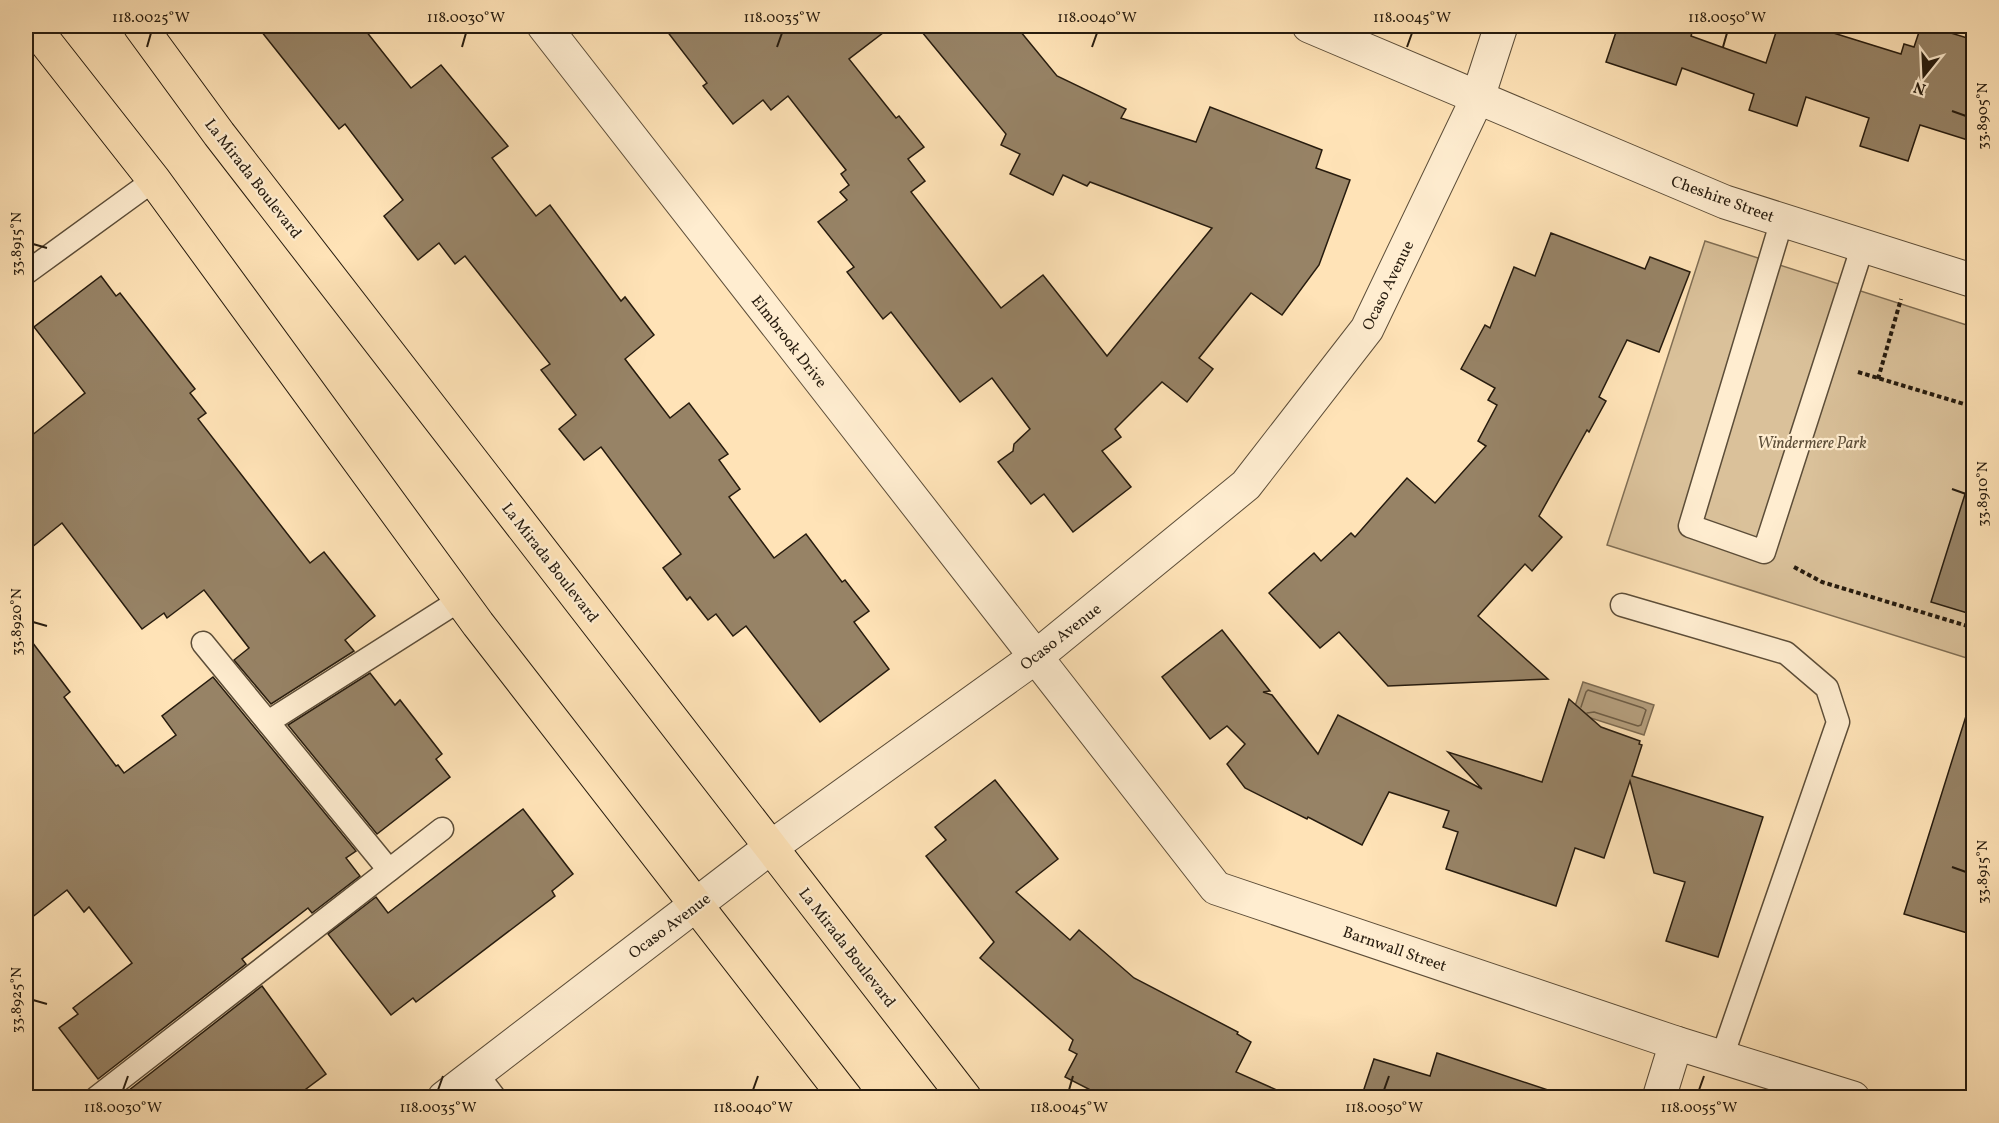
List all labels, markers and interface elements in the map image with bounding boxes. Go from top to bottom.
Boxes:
text: 118.0025°W [112,8,190,29]
text: 118.0030°W [427,8,505,29]
text: 118.0035°W [743,8,821,29]
text: 118.0040°W [1057,8,1137,29]
text: 118.0045°W [1373,8,1451,29]
text: 118.0050°W [1688,8,1766,29]
north arrow [1894,45,1954,105]
text: N [1911,75,1929,100]
text: 33.8905°N [1973,82,1994,150]
street label: La Mirada Boulevard [199,115,306,244]
street label: Cheshire Street [1668,171,1777,229]
text: 33.8915°N [7,212,28,276]
street label: Ocaso Avenue [1357,237,1420,335]
street label: Elmbrook Drive [745,291,832,393]
park label: Windermere Park [1757,433,1867,455]
text: 33.8910°N [1973,461,1994,527]
street label: La Mirada Boulevard [496,499,603,628]
text: 33.8920°N [7,588,28,656]
street label: Ocaso Avenue [1016,599,1107,676]
text: 33.8915°N [1973,840,1994,904]
street label: La Mirada Boulevard [793,884,900,1013]
street label: Ocaso Avenue [625,888,716,965]
street label: Barnwall Street [1339,922,1450,978]
text: 33.8925°N [7,967,28,1033]
text: 118.0030°W [84,1098,162,1119]
text: 118.0035°W [399,1098,477,1119]
text: 118.0040°W [713,1098,793,1119]
text: 118.0045°W [1030,1098,1108,1119]
text: 118.0050°W [1345,1098,1423,1119]
text: 118.0055°W [1661,1098,1737,1119]

